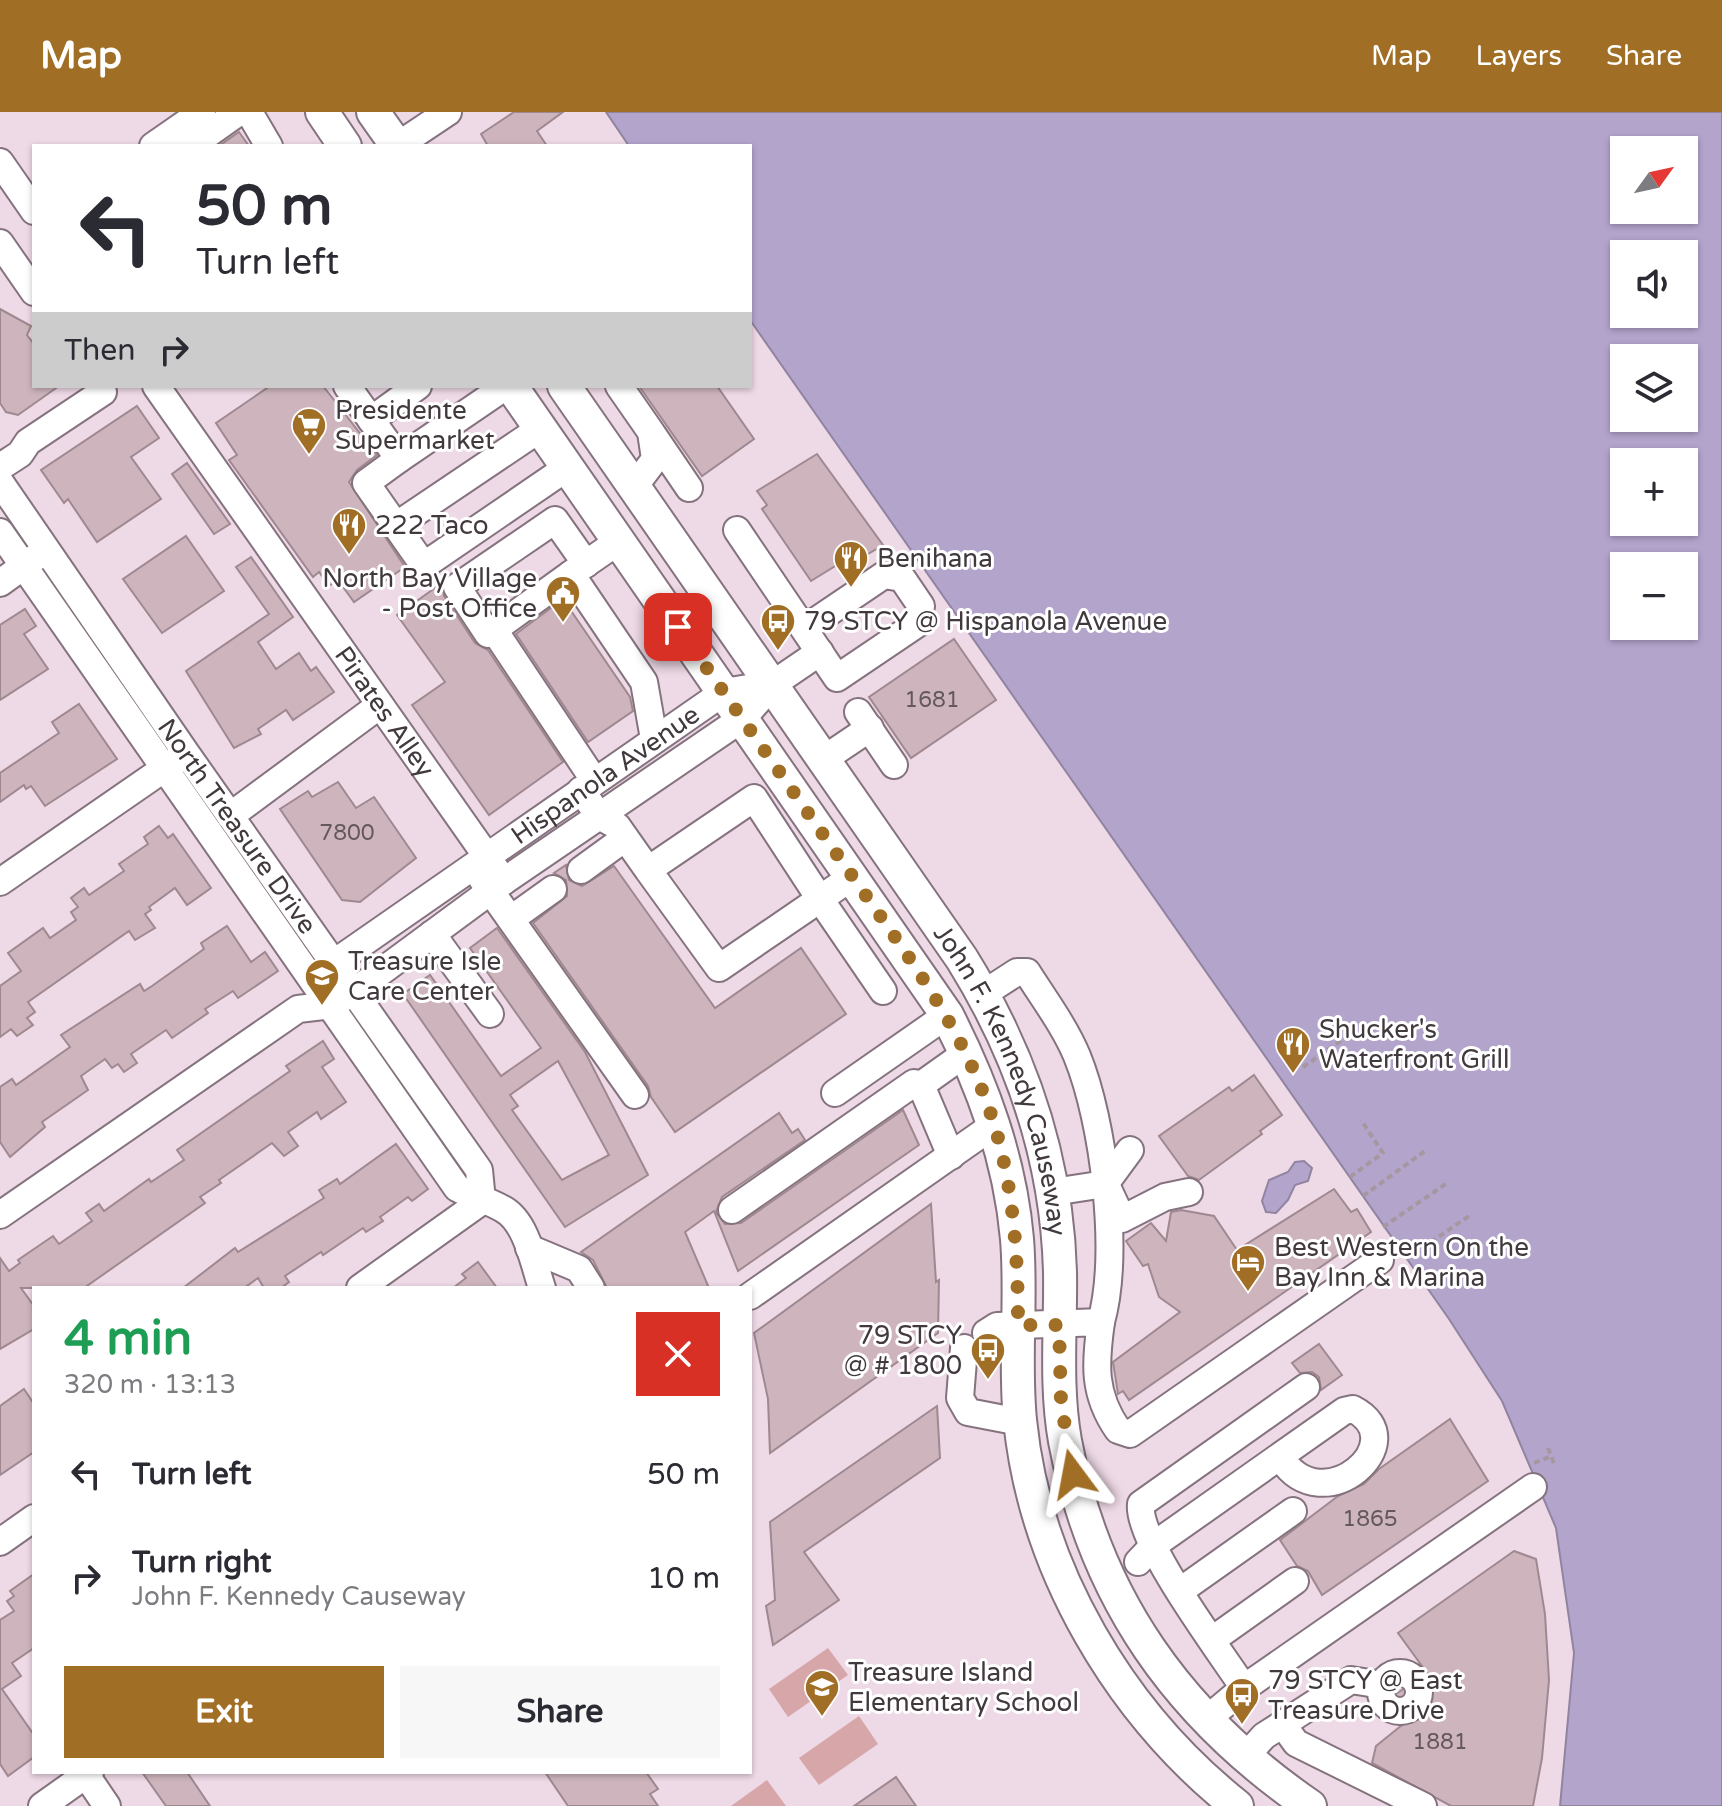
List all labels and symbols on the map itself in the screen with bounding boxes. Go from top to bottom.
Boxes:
north arrow [1610,136,1698,224]
place label: Presidente Supermarket [335,395,495,456]
supermarket icon: Presidente Supermarket [290,406,328,456]
restaurant icon: 222 Taco [330,506,368,556]
place label: 222 Taco [375,510,489,541]
restaurant icon: Benihana [832,539,870,589]
place label: Benihana [877,543,993,574]
place label: North Bay Village - Post Office [322,563,537,624]
public building icon: North Bay Village - Post Office [544,574,582,624]
pin [644,593,712,661]
bus stop icon: 79 STCY @ Hispanola Avenue [759,602,797,652]
place label: 79 STCY @ Hispanola Avenue [804,606,1167,637]
street label: Pirates Alley [328,641,441,783]
house number: 1681 [904,687,960,713]
street label: Hispanola Avenue [505,699,705,851]
street label: North Treasure Drive [151,713,323,940]
house number: 7800 [319,820,375,846]
street label: John F. Kennedy Causeway [927,919,1073,1237]
place label: Treasure Isle Care Center [348,946,501,1007]
school or university icon: Treasure Isle Care Center [303,957,341,1007]
place label: Shucker's Waterfront Grill [1319,1014,1510,1075]
restaurant icon: Shucker's Waterfront Grill [1274,1025,1312,1075]
place label: Best Western On the Bay Inn & Marina [1274,1232,1529,1293]
hotel icon: Best Western On the Bay Inn & Marina [1229,1243,1267,1293]
place label: 79 STCY @ # 1800 [844,1320,962,1381]
bus stop icon: 79 STCY @ # 1800 [969,1331,1007,1381]
position arrow [1031,1432,1115,1516]
house number: 1865 [1342,1506,1398,1532]
place label: Treasure Island Elementary School [848,1657,1079,1718]
place label: 79 STCY @ East Treasure Drive [1268,1665,1463,1726]
school or university icon: Treasure Island Elementary School [803,1668,841,1718]
bus stop icon: 79 STCY @ East Treasure Drive [1223,1676,1261,1726]
house number: 1881 [1412,1729,1468,1755]

